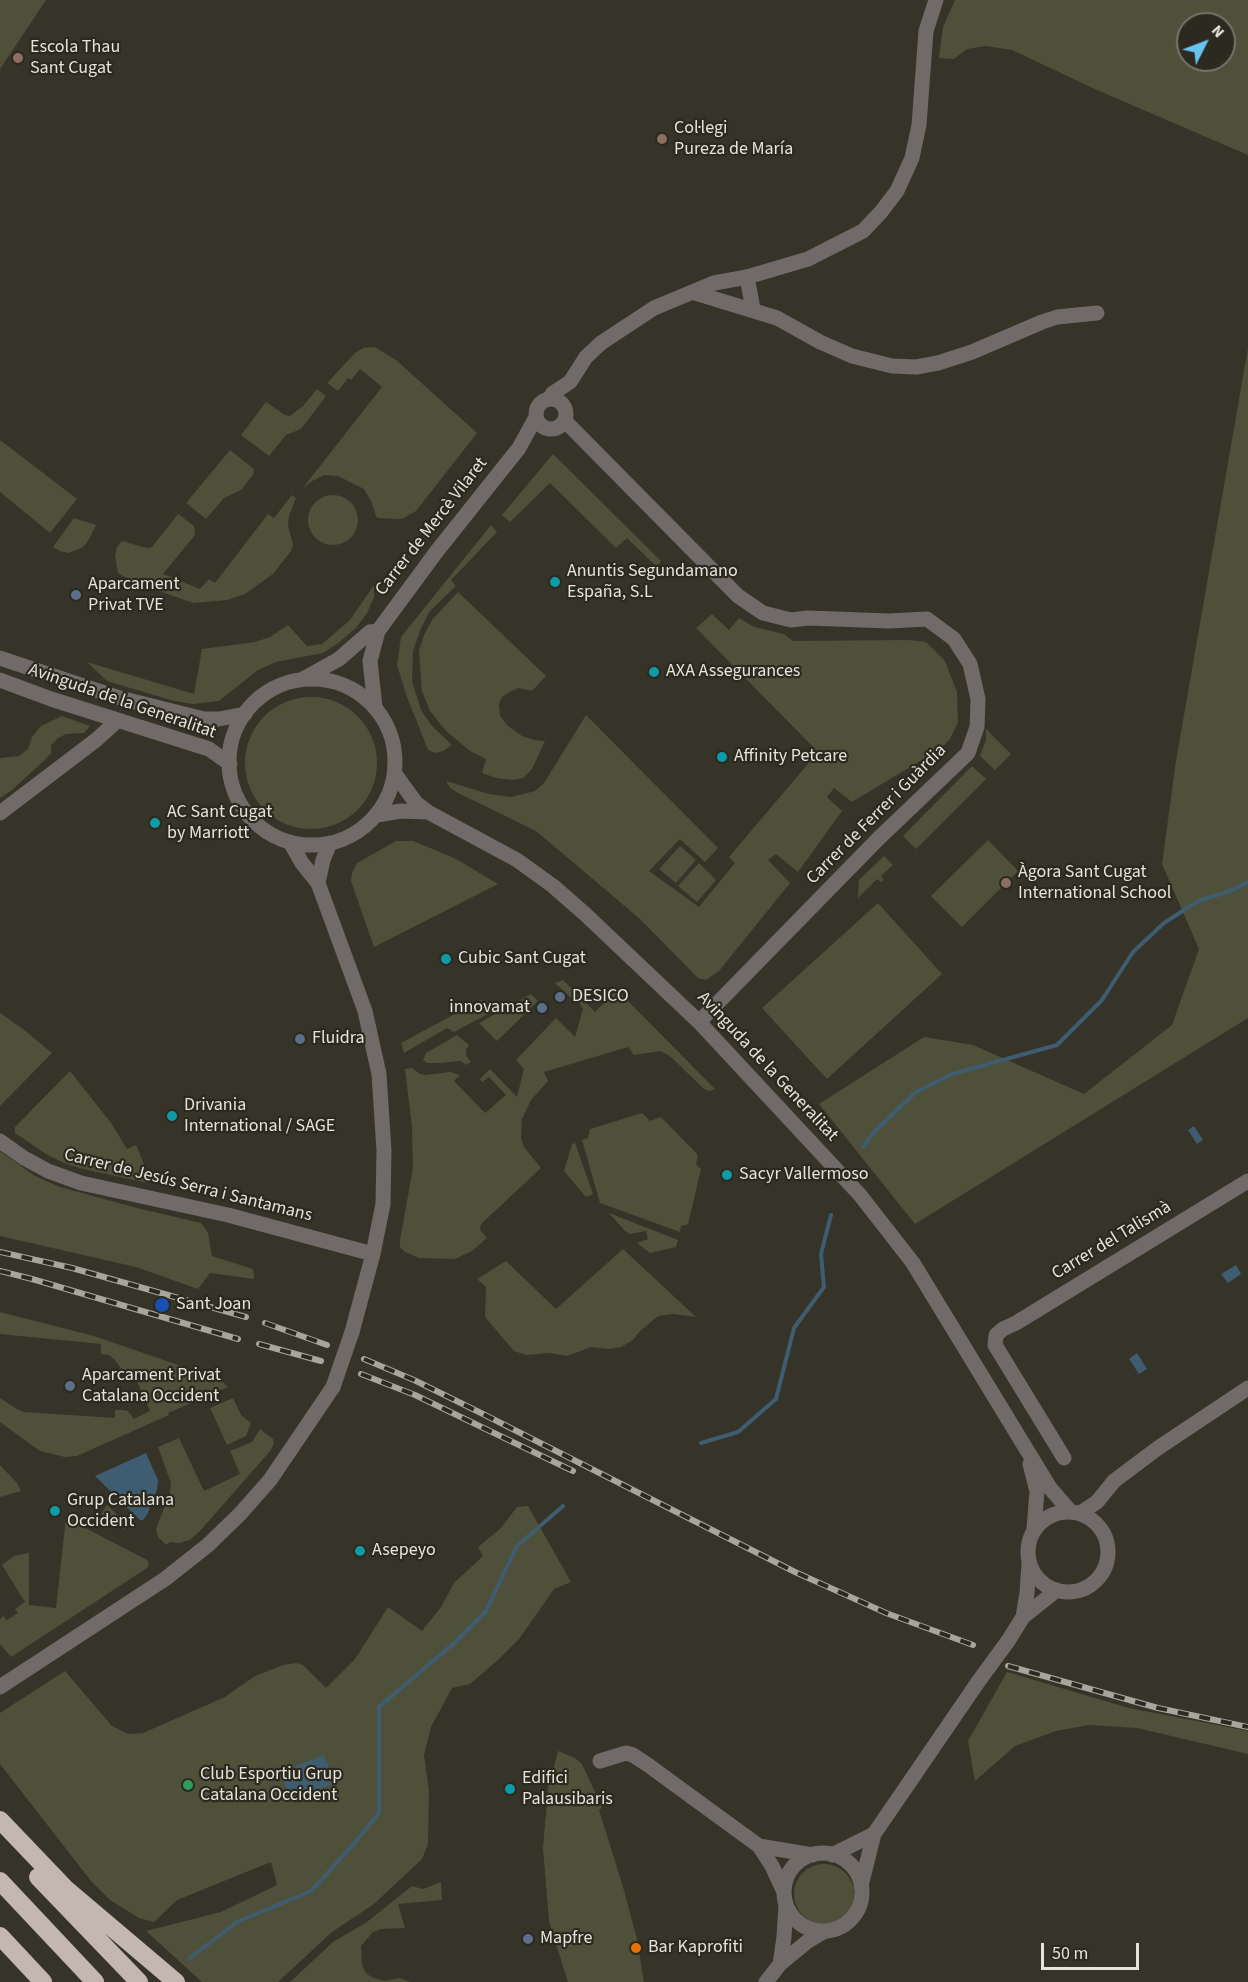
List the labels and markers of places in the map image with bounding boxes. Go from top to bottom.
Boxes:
place label: Escola Thau Sant Cugat [30,37,120,80]
marker: Escola Thau Sant Cugat [11,51,25,65]
place label: Col·legi Pureza de María [674,118,793,160]
marker: Col·legi Pureza de María [655,132,669,146]
place label: Anuntis Segundamano España, S.L [567,561,738,604]
place label: Aparcament Privat TVE [88,574,180,616]
marker: Anuntis Segundamano España, S.L [548,575,562,589]
marker: Aparcament Privat TVE [69,588,83,602]
place label: AXA Assegurances [666,661,800,683]
marker: AXA Assegurances [647,665,661,679]
place label: Affinity Petcare [734,746,847,768]
marker: Affinity Petcare [715,750,729,764]
place label: AC Sant Cugat by Marriott [167,802,272,844]
marker: AC Sant Cugat by Marriott [148,816,162,830]
place label: Àgora Sant Cugat International School [1018,862,1171,904]
marker: Àgora Sant Cugat International School [999,876,1013,890]
place label: Cubic Sant Cugat [458,948,586,970]
marker: Cubic Sant Cugat [439,952,453,966]
place label: DESICO [572,986,629,1008]
marker: DESICO [553,990,567,1004]
place label: innovamat [449,997,530,1019]
marker: innovamat [535,1001,549,1015]
place label: Fluidra [312,1028,365,1050]
marker: Fluidra [293,1032,307,1046]
place label: Drivania International / SAGE [184,1095,335,1138]
marker: Drivania International / SAGE [165,1109,179,1123]
place label: Sacyr Vallermoso [739,1164,868,1186]
marker: Sacyr Vallermoso [720,1168,734,1182]
place label: Sant Joan [176,1294,251,1316]
marker: Sant Joan [153,1296,171,1314]
place label: Aparcament Privat Catalana Occident [82,1365,221,1408]
marker: Aparcament Privat Catalana Occident [63,1379,77,1393]
place label: Grup Catalana Occident [67,1490,174,1532]
marker: Grup Catalana Occident [48,1504,62,1518]
place label: Asepeyo [372,1540,436,1562]
marker: Asepeyo [353,1544,367,1558]
place label: Club Esportiu Grup Catalana Occident [200,1764,342,1806]
place label: Edifici Palausibaris [522,1768,613,1810]
marker: Club Esportiu Grup Catalana Occident [181,1778,195,1792]
marker: Edifici Palausibaris [503,1782,517,1796]
place label: Mapfre [540,1928,592,1950]
marker: Mapfre [521,1932,535,1946]
place label: Bar Kaprofiti [648,1937,743,1959]
marker: Bar Kaprofiti [629,1941,643,1955]

